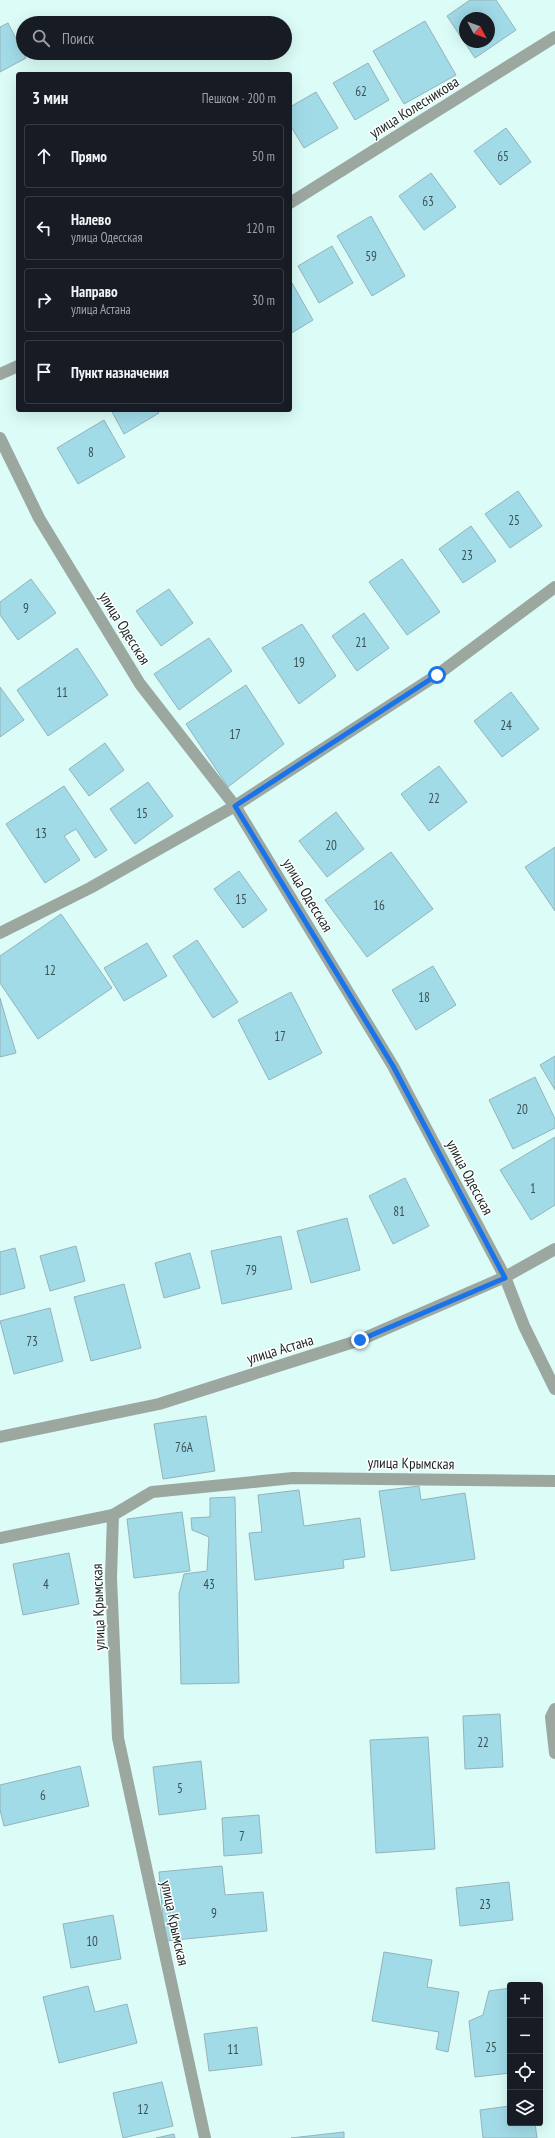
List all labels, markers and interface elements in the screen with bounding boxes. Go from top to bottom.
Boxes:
north arrow [459,12,495,48]
search box [16,16,292,60]
icon: search [30,27,52,49]
text: Поиск [62,29,94,48]
street label: улица Колесникова [366,72,462,142]
house number: 62 [355,83,367,100]
text: 3 мин [32,87,68,109]
text: Пешком · 200 m [202,90,276,107]
icon: ahead [33,145,55,167]
text: Прямо [71,147,107,166]
text: 50 m [252,148,275,165]
house number: 65 [497,148,509,165]
house number: 63 [422,193,434,210]
text: Налево [71,210,111,229]
icon: left [33,217,55,239]
text: 120 m [246,220,275,237]
text: улица Одесская [71,229,143,246]
house number: 59 [365,248,377,265]
text: Направо [71,282,118,301]
icon: right [33,289,55,311]
text: 30 m [252,292,275,309]
text: улица Астана [71,301,131,318]
icon: arrive [33,361,55,383]
text: Пункт назначения [71,363,169,382]
house number: 8 [88,444,94,461]
house number: 25 [508,512,520,529]
house number: 23 [461,547,473,564]
street label: улица Одесская [95,588,155,668]
house number: 9 [23,600,29,617]
house number: 21 [355,634,367,651]
house number: 19 [293,654,305,671]
route start [428,666,446,684]
house number: 11 [56,684,68,701]
house number: 24 [500,717,512,734]
house number: 17 [229,726,241,743]
house number: 22 [428,790,440,807]
house number: 15 [136,805,148,822]
house number: 13 [35,825,47,842]
house number: 20 [325,837,337,854]
street label: улица Одесская [279,855,337,935]
house number: 15 [235,891,247,908]
house number: 16 [373,897,385,914]
house number: 12 [44,962,56,979]
house number: 18 [418,989,430,1006]
house number: 17 [274,1028,286,1045]
house number: 20 [516,1101,528,1118]
street label: улица Одесская [442,1136,498,1218]
house number: 1 [530,1180,536,1197]
house number: 81 [393,1203,405,1220]
house number: 79 [245,1262,257,1279]
street label: улица Астана [244,1330,316,1368]
route end [351,1331,369,1349]
house number: 73 [26,1333,38,1350]
house number: 76А [175,1439,194,1456]
street label: улица Крымская [367,1453,455,1473]
street label: улица Крымская [87,1563,109,1651]
house number: 4 [43,1576,49,1593]
house number: 43 [203,1576,215,1593]
house number: 22 [477,1734,489,1751]
house number: 5 [177,1780,183,1797]
house number: 6 [40,1787,46,1804]
house number: 7 [239,1828,245,1845]
street label: улица Крымская [157,1879,193,1968]
house number: 23 [479,1896,491,1913]
house number: 9 [211,1905,217,1922]
house number: 10 [86,1933,98,1950]
map controls [507,1982,543,2126]
button: + [507,1982,543,2018]
button: − [507,2018,543,2054]
house number: 25 [485,2039,497,2056]
house number: 11 [227,2041,239,2058]
button: locate [507,2054,543,2090]
button: layers [507,2090,543,2126]
house number: 12 [137,2101,149,2118]

